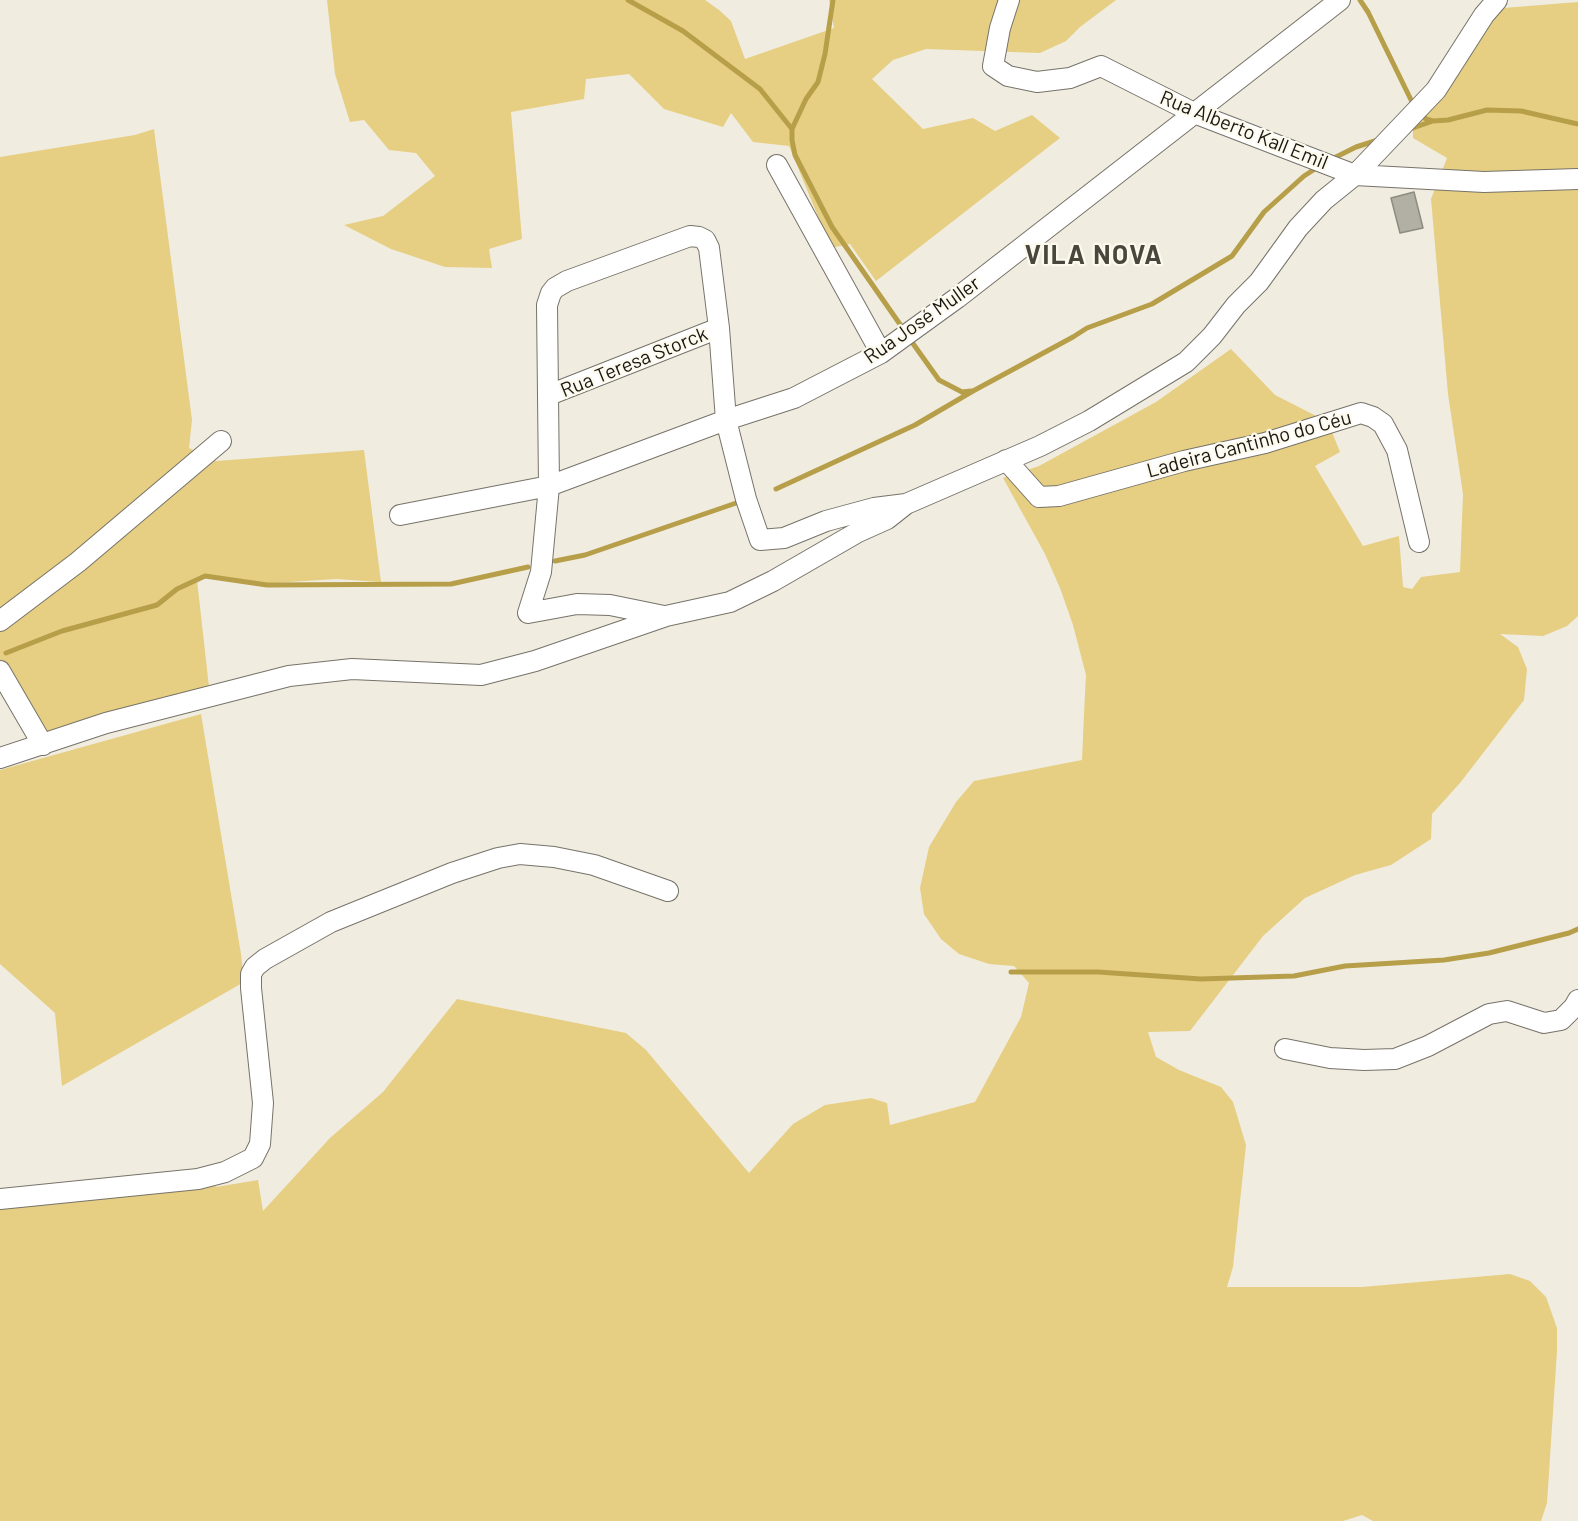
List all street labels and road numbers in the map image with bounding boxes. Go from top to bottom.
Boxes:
street label: Rua Alberto Kall Emil [1157,85,1331,175]
street label: Rua José Muller [859,271,985,369]
street label: Rua Teresa Storck [557,322,711,402]
street label: Ladeira Cantinho do Céu [1144,405,1354,483]

